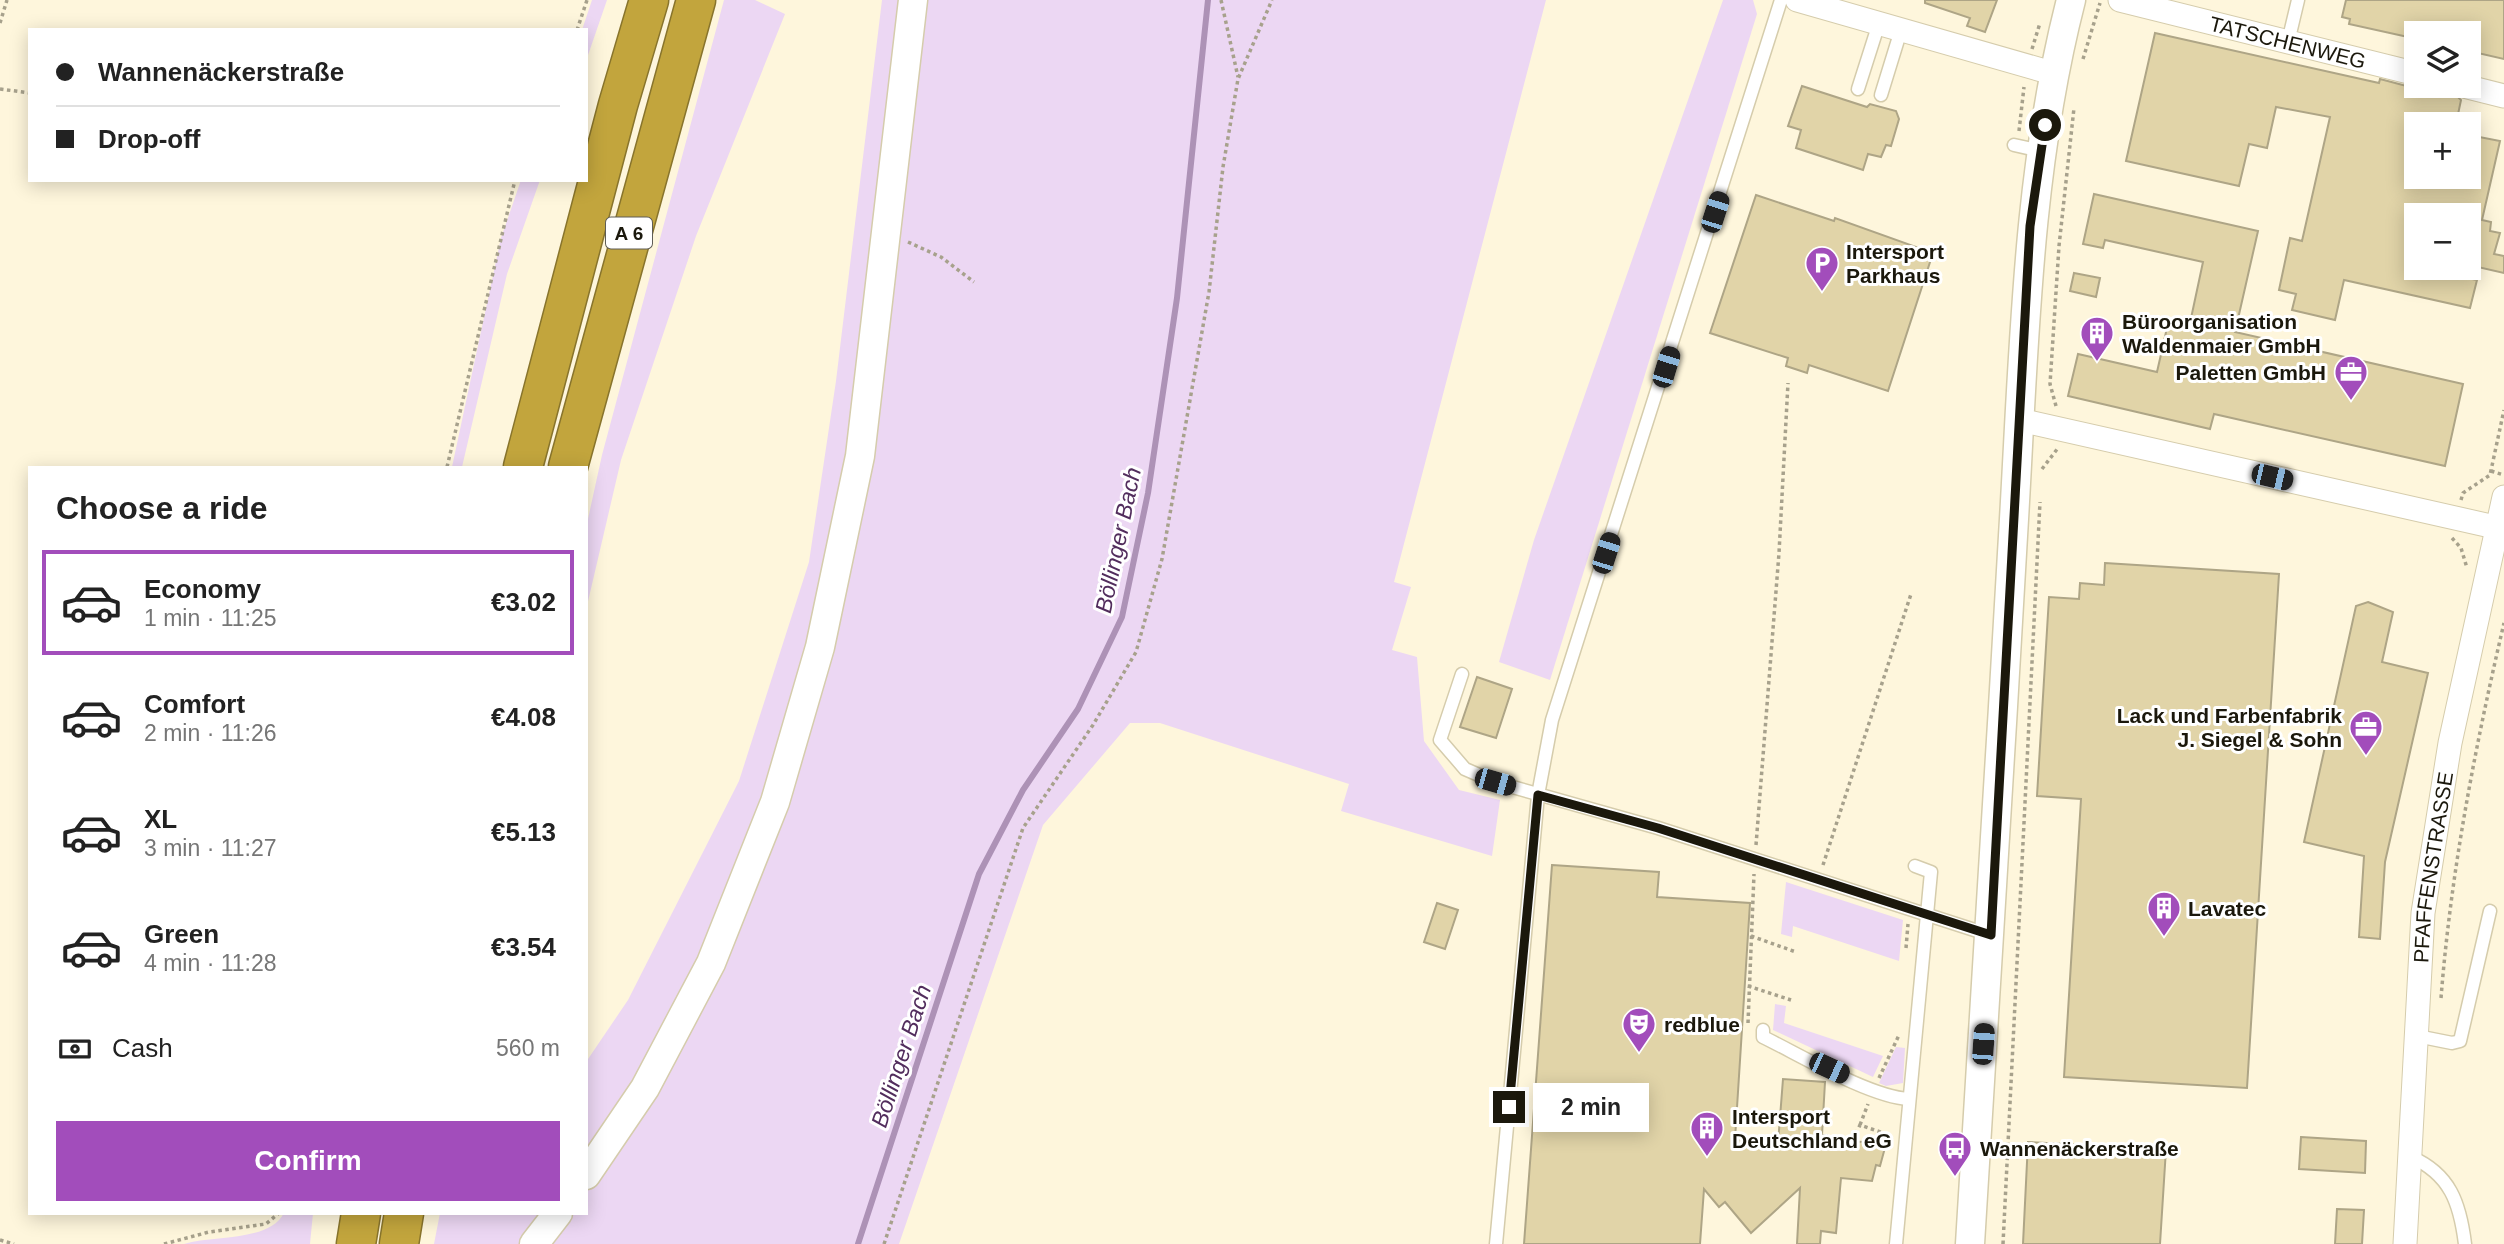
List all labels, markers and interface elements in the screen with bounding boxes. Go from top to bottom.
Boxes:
street label: TATSCHENWEG [2207,11,2368,72]
map controls [2404,21,2481,280]
button: layers [2404,21,2481,98]
text: Wannenäckerstraße [98,57,344,87]
route start [2029,109,2061,141]
button: + [2404,112,2481,189]
text: Drop-off [98,124,201,154]
car [1699,189,1732,235]
button: − [2404,203,2481,280]
road number: A 6 [606,218,652,248]
place label: Intersport Parkhaus [1846,240,1944,287]
parking icon: Intersport Parkhaus [1803,244,1841,293]
place label: Büroorganisation Waldenmaier GmbH [2122,310,2321,357]
building icon: Büroorganisation Waldenmaier GmbH [2078,314,2116,363]
car [1650,344,1683,390]
office icon: Paletten GmbH [2332,353,2370,402]
place label: Paletten GmbH [2175,361,2326,384]
car [2250,462,2295,492]
water label: Böllinger Bach [1090,465,1146,615]
text: Choose a ride [56,490,268,526]
car [1590,530,1623,576]
icon: car [60,571,123,634]
text: Economy [144,574,261,604]
text: €3.02 [491,587,556,617]
text: 1 min · 11:25 [144,605,277,631]
icon: car [60,686,123,749]
text: Comfort [144,689,245,719]
text: €4.08 [491,702,556,732]
place label: Lack und Farbenfabrik J. Siegel & Sohn [2117,704,2342,751]
office icon: Lack und Farbenfabrik J. Siegel & Sohn [2347,708,2385,757]
text: 2 min · 11:26 [144,720,277,746]
car [1472,766,1519,798]
street label: PFAFFENSTRASSE [2409,770,2457,963]
icon: car [60,801,123,864]
text: XL [144,804,177,834]
text: €5.13 [491,817,556,847]
text: 3 min · 11:27 [144,835,277,861]
building icon: Lavatec [2145,889,2183,938]
place label: Lavatec [2188,897,2267,920]
icon: car [60,916,123,979]
text: Green [144,919,219,949]
text: €3.54 [491,932,556,962]
text: 4 min · 11:28 [144,950,277,976]
water label: Böllinger Bach [866,981,936,1131]
theatre icon: redblue [1620,1005,1658,1054]
place label: redblue [1664,1013,1740,1036]
car [1972,1022,1995,1066]
icon: cash [56,1030,94,1068]
text: Cash [112,1033,173,1063]
text: 560 m [496,1035,560,1061]
car [1806,1050,1853,1086]
callout: 2 min [1534,1082,1649,1132]
route end [1493,1091,1525,1123]
text: 2 min [1561,1094,1621,1120]
place label: Intersport Deutschland eG [1732,1105,1892,1152]
building icon: Intersport Deutschland eG [1688,1109,1726,1158]
button: Confirm [56,1121,560,1201]
bus stop icon: Wannenäckerstraße [1936,1129,1974,1178]
place label: Wannenäckerstraße [1980,1137,2179,1160]

